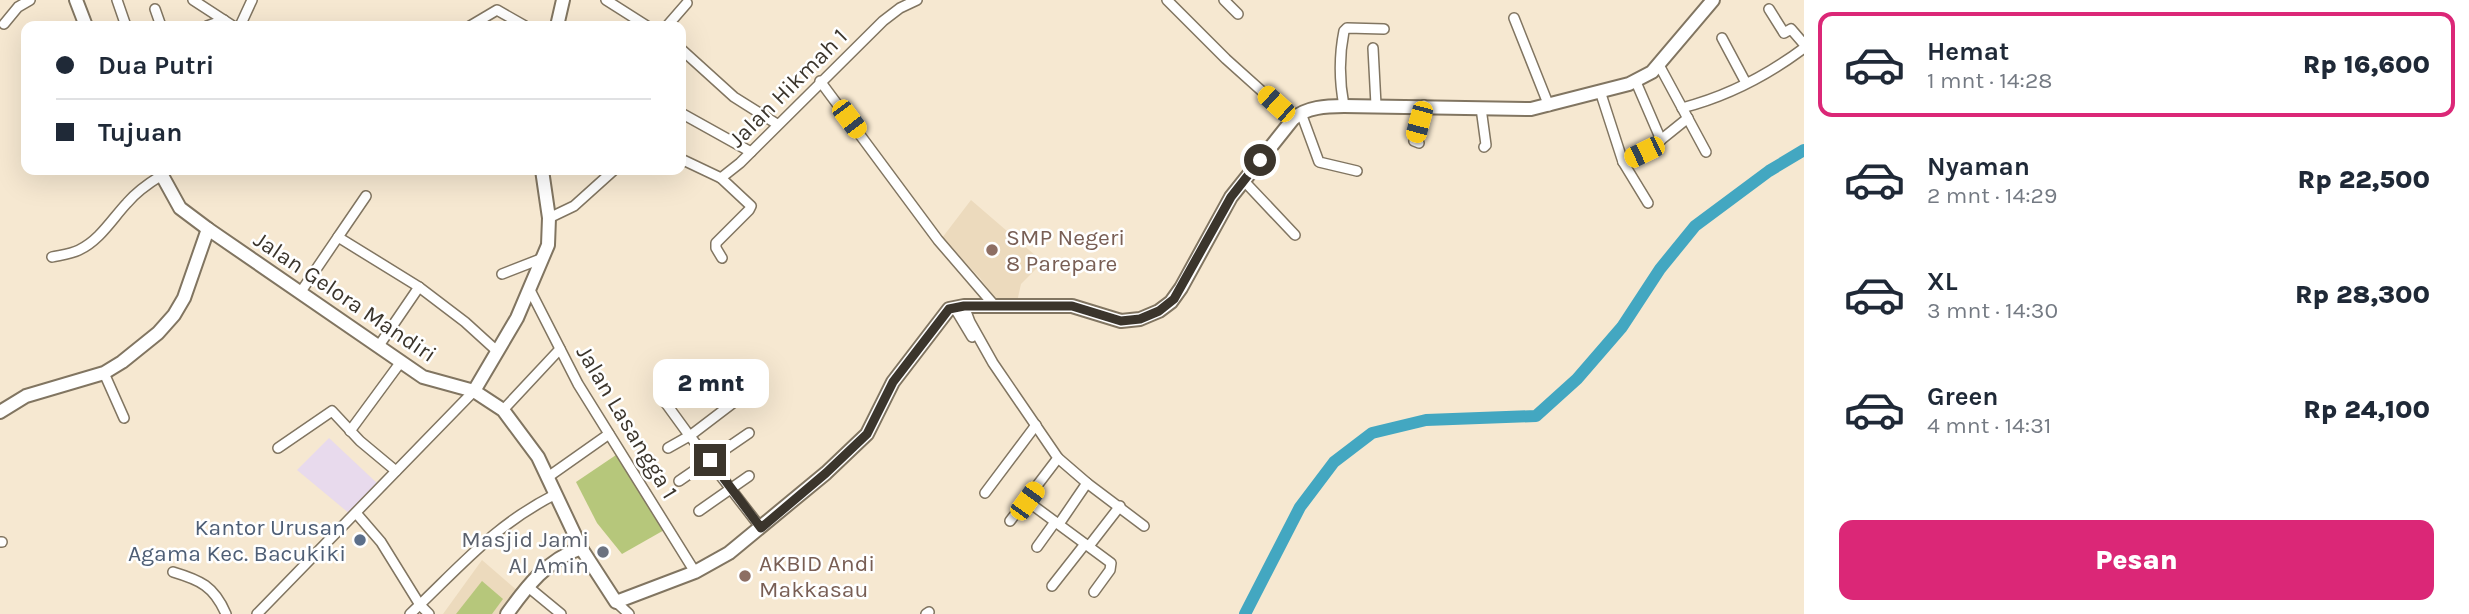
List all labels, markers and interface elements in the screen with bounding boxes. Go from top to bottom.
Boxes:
street label: Jalan Hikmah 1 [723,23,853,153]
icon: car [1843,33,1906,96]
text: Hemat [1927,36,2009,67]
text: Rp 16,600 [2303,49,2430,80]
text: Dua Putri [98,50,214,81]
text: 1 mnt · 14:28 [1927,67,2052,94]
car [1254,82,1299,126]
car [828,96,871,142]
car [1404,99,1435,145]
text: Tujuan [98,117,182,148]
car [1621,133,1668,171]
route start [1244,144,1276,176]
icon: car [1843,148,1906,211]
text: Nyaman [1927,151,2030,182]
text: Rp 22,500 [2298,164,2430,195]
text: 2 mnt · 14:29 [1927,182,2057,209]
place label: SMP Negeri 8 Parepare [1006,224,1125,277]
street label: Jalan Gelora Mandiri [249,226,441,368]
marker: SMP Negeri 8 Parepare [984,242,1000,258]
icon: car [1843,263,1906,326]
text: XL [1927,266,1958,297]
text: Rp 28,300 [2295,279,2430,310]
text: 3 mnt · 14:30 [1927,297,2058,324]
street label: Jalan Lasangga 1 [571,340,683,504]
callout: 2 mnt [652,358,768,407]
text: 2 mnt [677,370,745,397]
icon: car [1843,378,1906,441]
text: Green [1927,381,1999,412]
text: Rp 24,100 [2303,394,2430,425]
text: 4 mnt · 14:31 [1927,412,2051,439]
route end [694,444,726,476]
car [1007,478,1048,524]
place label: Kantor Urusan Agama Kec. Bacukiki [128,514,346,567]
button: Pesan [1839,520,2434,600]
place label: Masjid Jami Al Amin [461,526,589,579]
marker: Kantor Urusan Agama Kec. Bacukiki [352,532,368,548]
marker: Masjid Jami Al Amin [595,544,611,560]
place label: AKBID Andi Makkasau [759,550,875,603]
marker: AKBID Andi Makkasau [737,568,753,584]

